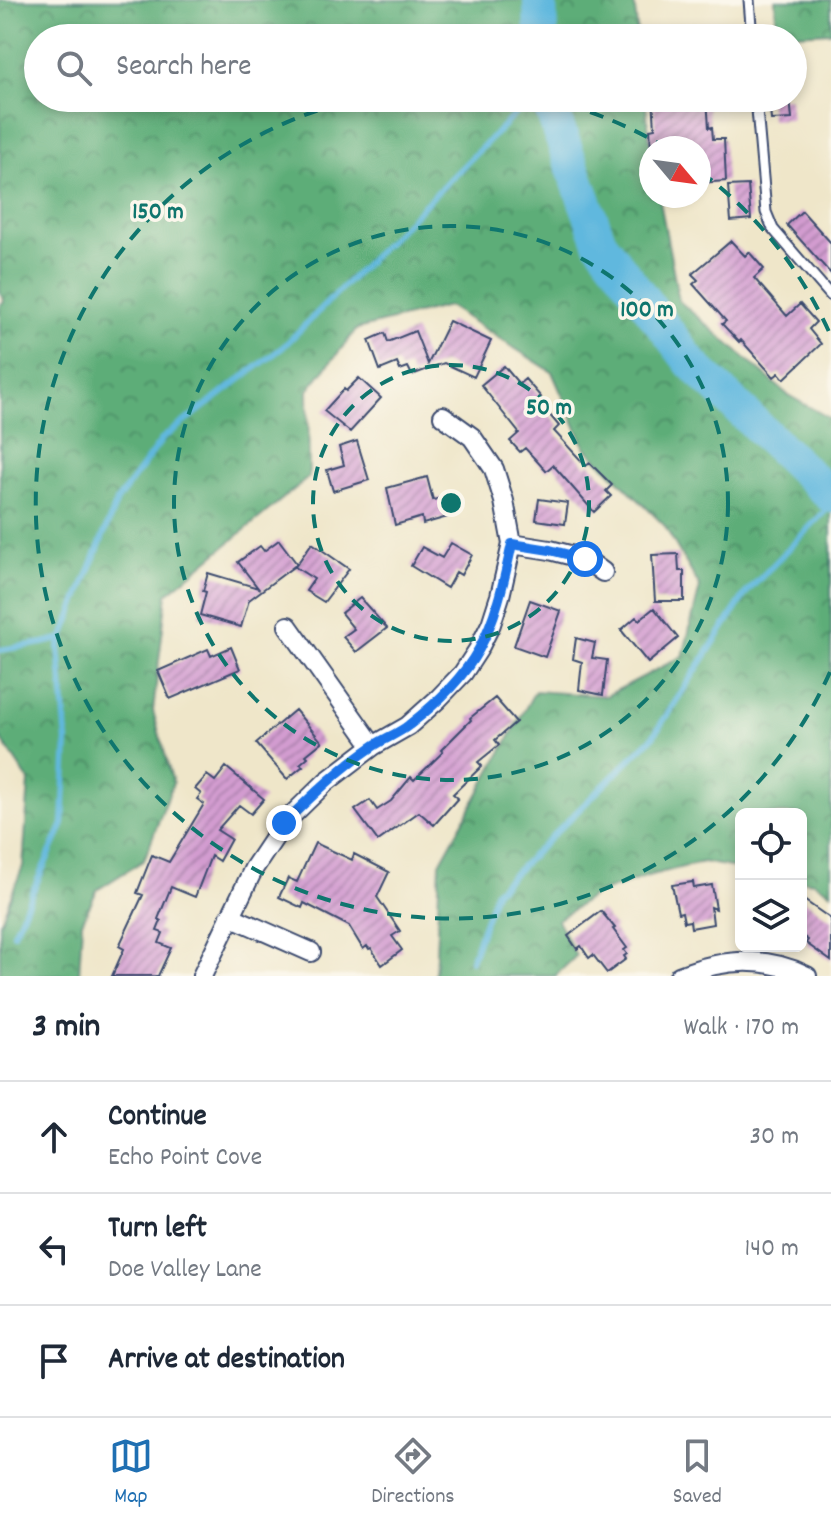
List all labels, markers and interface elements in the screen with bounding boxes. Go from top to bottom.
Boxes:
search box [24,24,807,112]
icon: search [52,46,96,90]
text: Search here [116,47,252,90]
north arrow [639,136,711,208]
text: 150 m [132,196,184,230]
text: 100 m [620,294,674,328]
text: 50 m [526,392,572,426]
centre of rings [437,489,465,517]
route start [567,541,603,577]
route end [266,805,302,841]
map controls [735,808,807,952]
button: locate [735,808,807,880]
button: layers [735,880,807,952]
text: 3 min [32,1004,100,1053]
text: Walk · 170 m [684,1010,799,1047]
text: Continue [108,1097,207,1140]
icon: ahead [32,1115,76,1159]
text: 30 m [749,1119,799,1156]
text: Echo Point Cove [108,1140,262,1177]
text: Turn left [108,1209,207,1252]
icon: left [32,1227,76,1271]
text: 140 m [745,1231,799,1268]
text: Doe Valley Lane [108,1252,262,1289]
icon: arrive [32,1339,76,1383]
text: Arrive at destination [108,1340,345,1383]
tab: Map [109,1434,153,1513]
tab: Directions [371,1434,455,1513]
tab: Saved [673,1434,722,1513]

